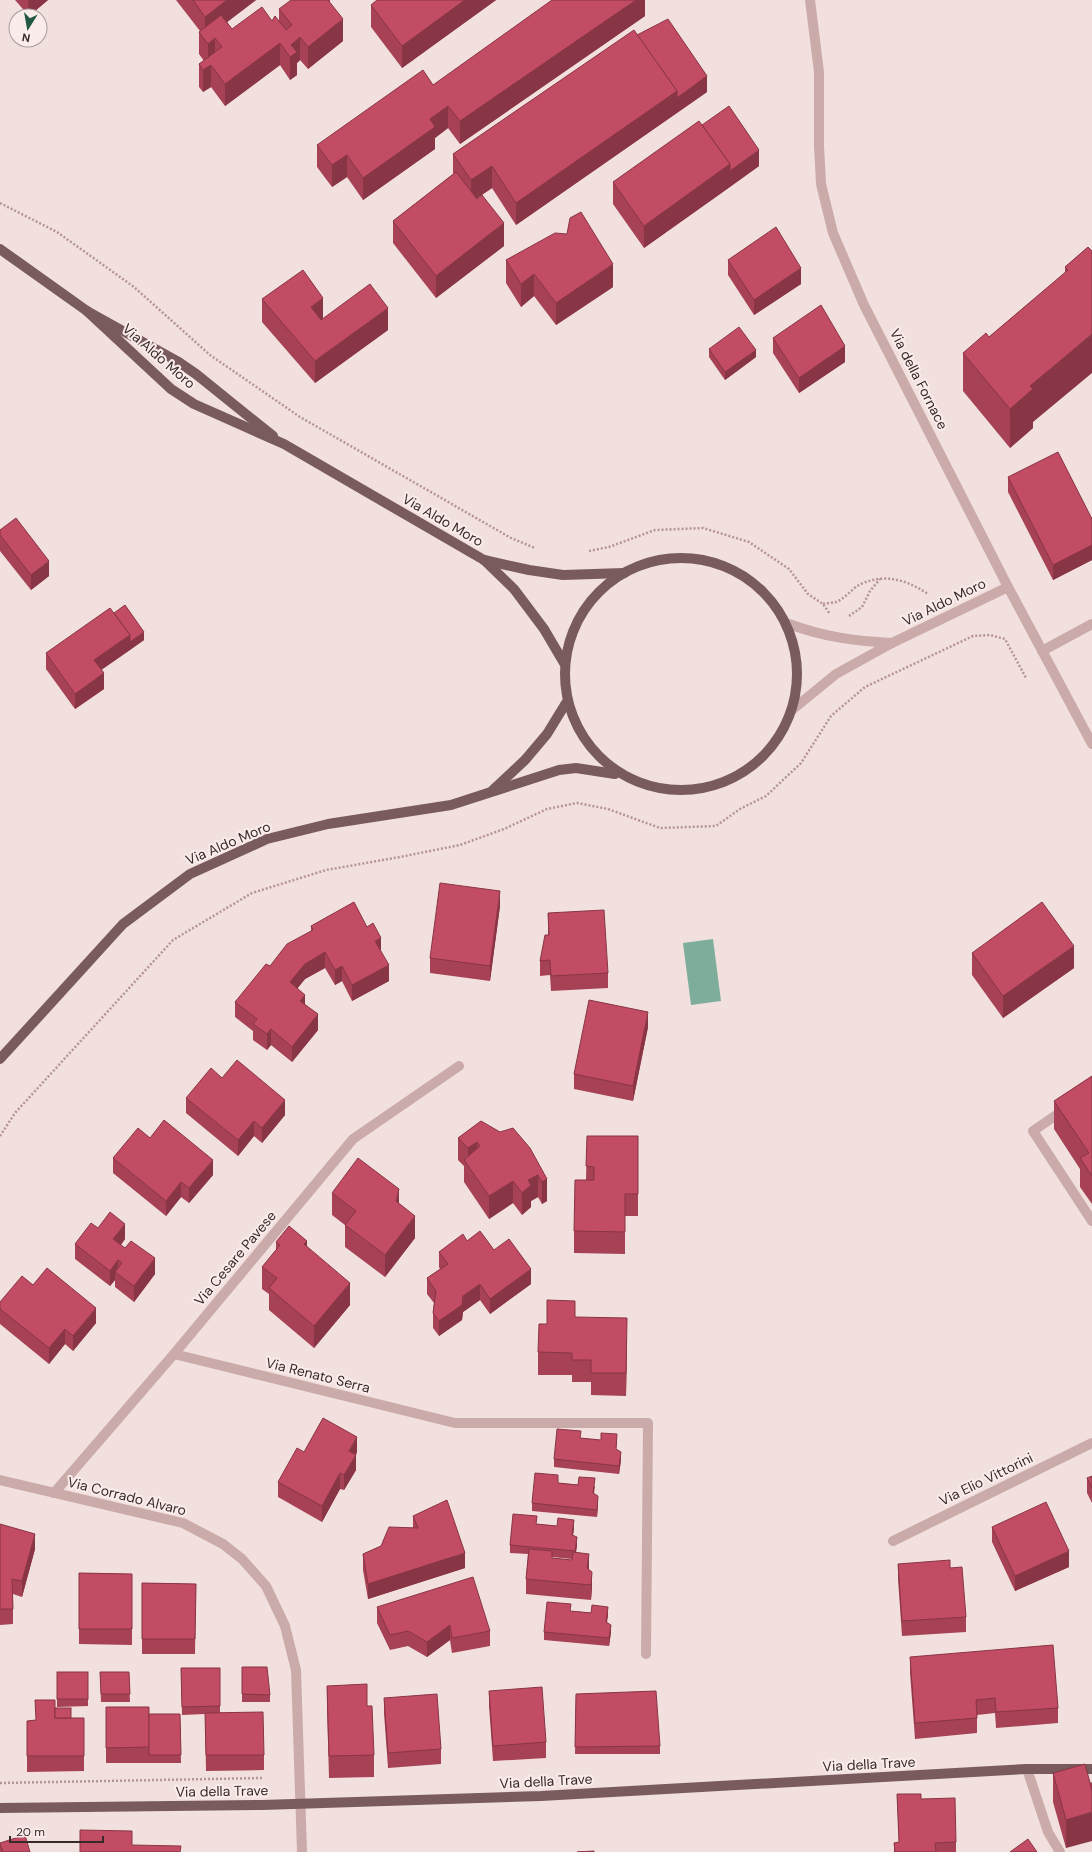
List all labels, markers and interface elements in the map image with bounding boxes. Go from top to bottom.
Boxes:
north arrow [8,8,48,48]
text: N [21,30,31,45]
street label: Via Aldo Moro [119,319,199,393]
street label: Via della Fornace [886,326,952,432]
street label: Via Aldo Moro [399,490,487,550]
street label: Via Aldo Moro [899,574,989,630]
street label: Via Aldo Moro [183,817,273,869]
street label: Via Cesare Pavese [190,1207,280,1309]
street label: Via Renato Serra [264,1353,372,1397]
street label: Via Elio Vittorini [936,1449,1036,1509]
street label: Via Corrado Alvaro [66,1473,188,1519]
street label: Via della Trave [822,1753,916,1775]
street label: Via della Trave [499,1770,593,1792]
street label: Via della Trave [175,1781,269,1801]
scale bar [10,1818,103,1844]
text: 20 m [16,1824,45,1840]

